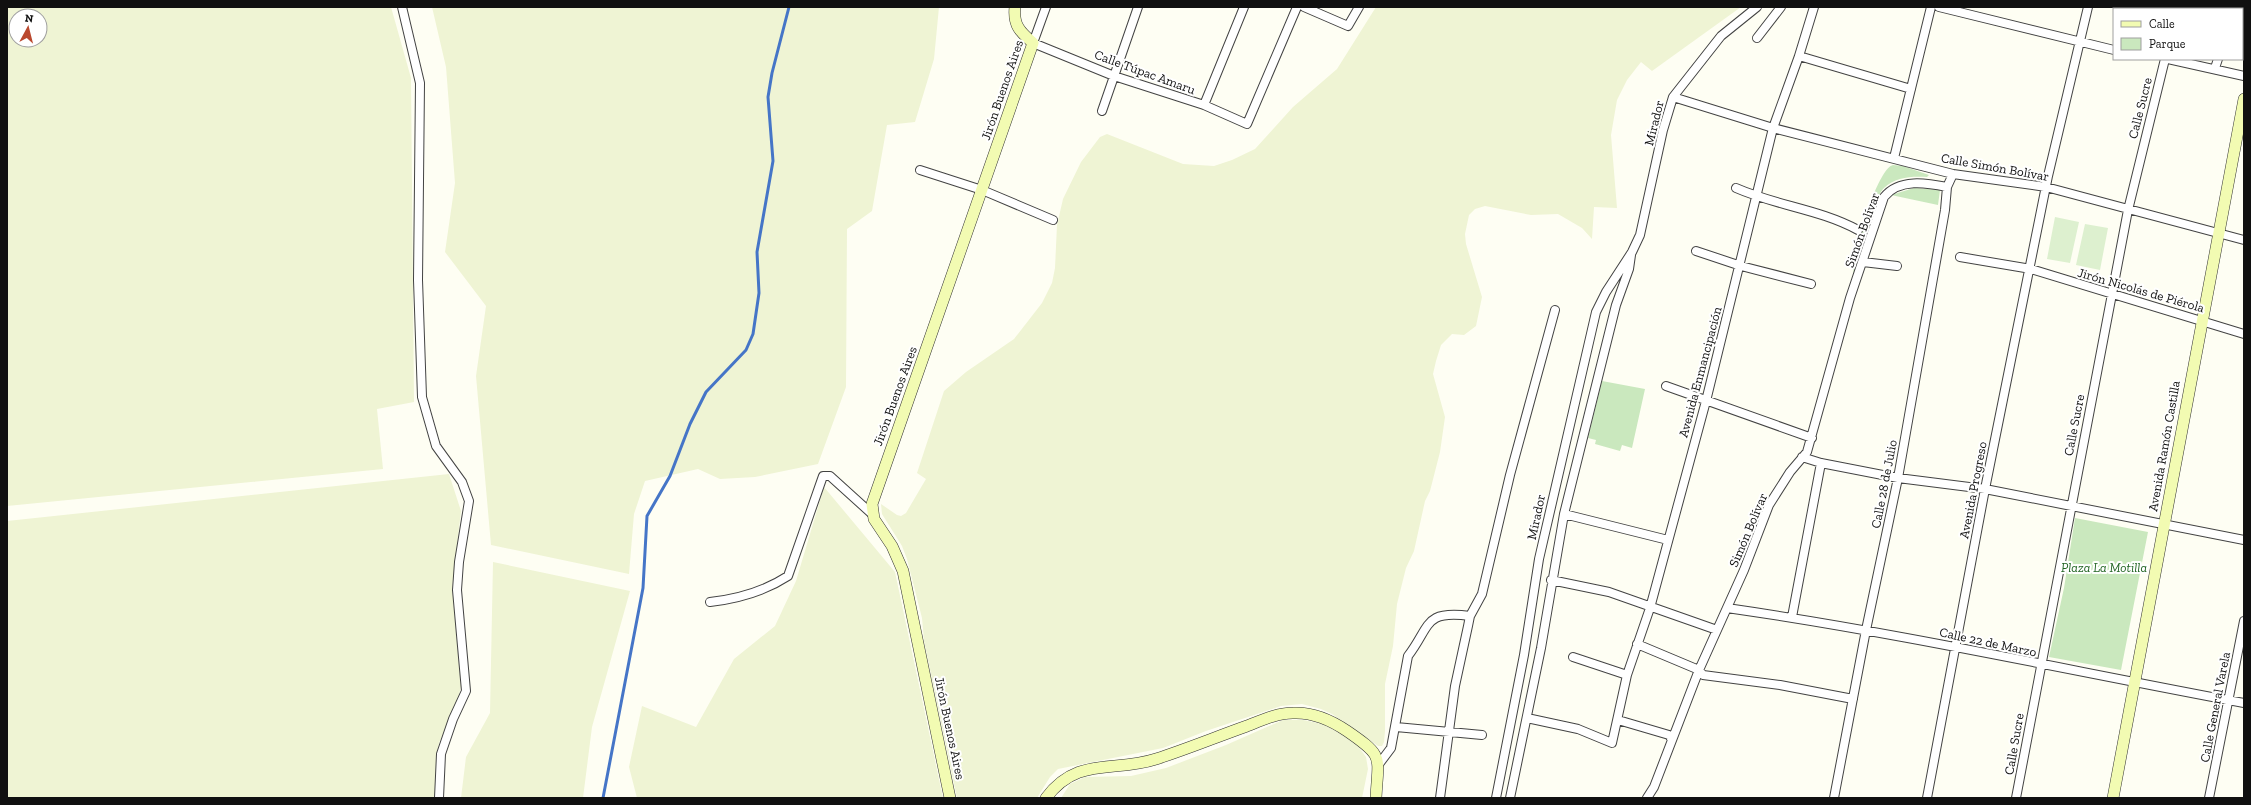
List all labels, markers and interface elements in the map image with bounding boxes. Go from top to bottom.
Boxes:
north arrow [8,8,48,48]
legend [2113,8,2243,60]
text: N [24,12,35,26]
text: Calle [2149,17,2175,31]
text: Parque [2149,37,2186,51]
street label: Jirón Buenos Aires [978,38,1026,142]
street label: Calle Túpac Amaru [1092,47,1198,97]
street label: Calle Sucre [2125,76,2155,140]
street label: Mirador [1641,99,1667,147]
street label: Calle Simón Bolívar [1940,150,2050,184]
street label: Simón Bolívar [1841,190,1883,270]
street label: Jirón Nicolás de Piérola [2076,265,2207,315]
street label: Avenida Enmancipación [1675,304,1725,439]
street label: Jirón Buenos Aires [870,344,920,448]
street label: Avenida Ramón Castilla [2145,379,2183,512]
street label: Calle Sucre [2061,393,2087,457]
street label: Calle 28 de Julio [1868,438,1900,530]
street label: Avenida Progreso [1956,440,1990,540]
street label: Simón Bolívar [1726,491,1770,569]
street label: Mirador [1524,493,1548,541]
park label: Plaza La Motilla [2061,560,2147,575]
street label: Calle 22 de Marzo [1938,624,2038,660]
street label: Calle General Varela [2197,650,2233,764]
street label: Jirón Buenos Aires [932,675,968,781]
street label: Calle Sucre [2001,712,2027,776]

